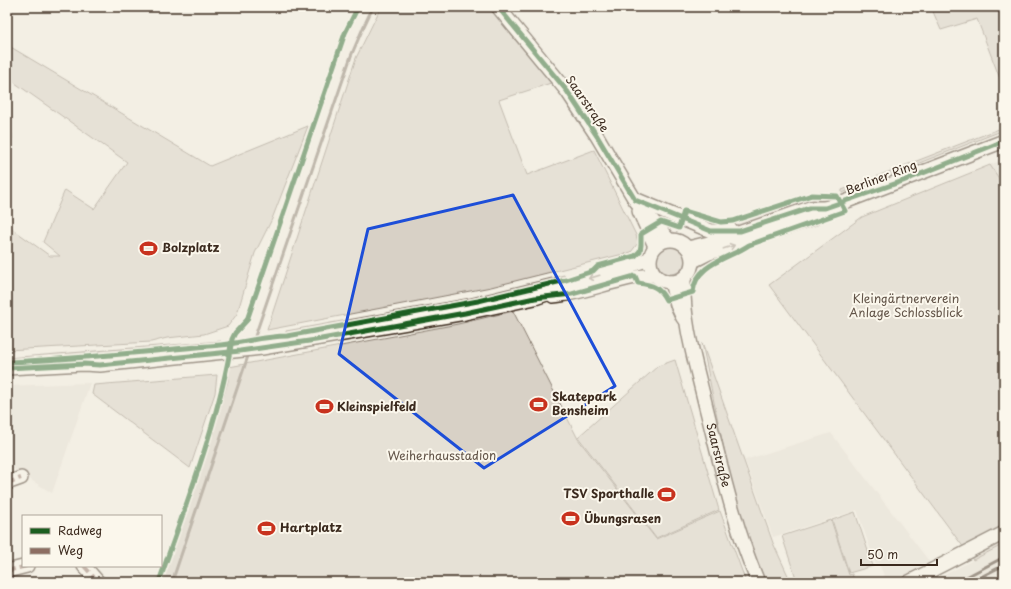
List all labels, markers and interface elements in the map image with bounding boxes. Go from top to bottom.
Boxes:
street label: Saarstraße [562,71,614,135]
street label: Berliner Ring [842,155,919,199]
sports icon: Bolzplatz [139,238,159,258]
place label: Bolzplatz [162,238,220,256]
one-way arrow [722,243,735,250]
one-way arrow [588,274,601,281]
park label: Kleingärtnerverein Anlage Schlossblick [849,289,963,321]
place label: Skatepark Bensheim [552,387,617,419]
sports icon: Skatepark Bensheim [529,394,549,414]
sports icon: Kleinspielfeld [314,397,334,417]
place label: Kleinspielfeld [337,397,417,415]
street label: Saarstraße [702,421,736,489]
park label: Weiherhausstadion [388,446,496,464]
place label: TSV Sporthalle [563,484,654,502]
sports icon: TSV Sporthalle [657,484,677,504]
sports icon: Übungsrasen [561,509,581,529]
place label: Übungsrasen [584,509,661,527]
legend [22,515,162,567]
sports icon: Hartplatz [257,518,277,538]
place label: Hartplatz [280,518,342,536]
text: Radweg [58,521,102,539]
text: Weg [58,541,83,559]
scale bar [861,541,937,567]
text: 50 m [867,545,898,563]

